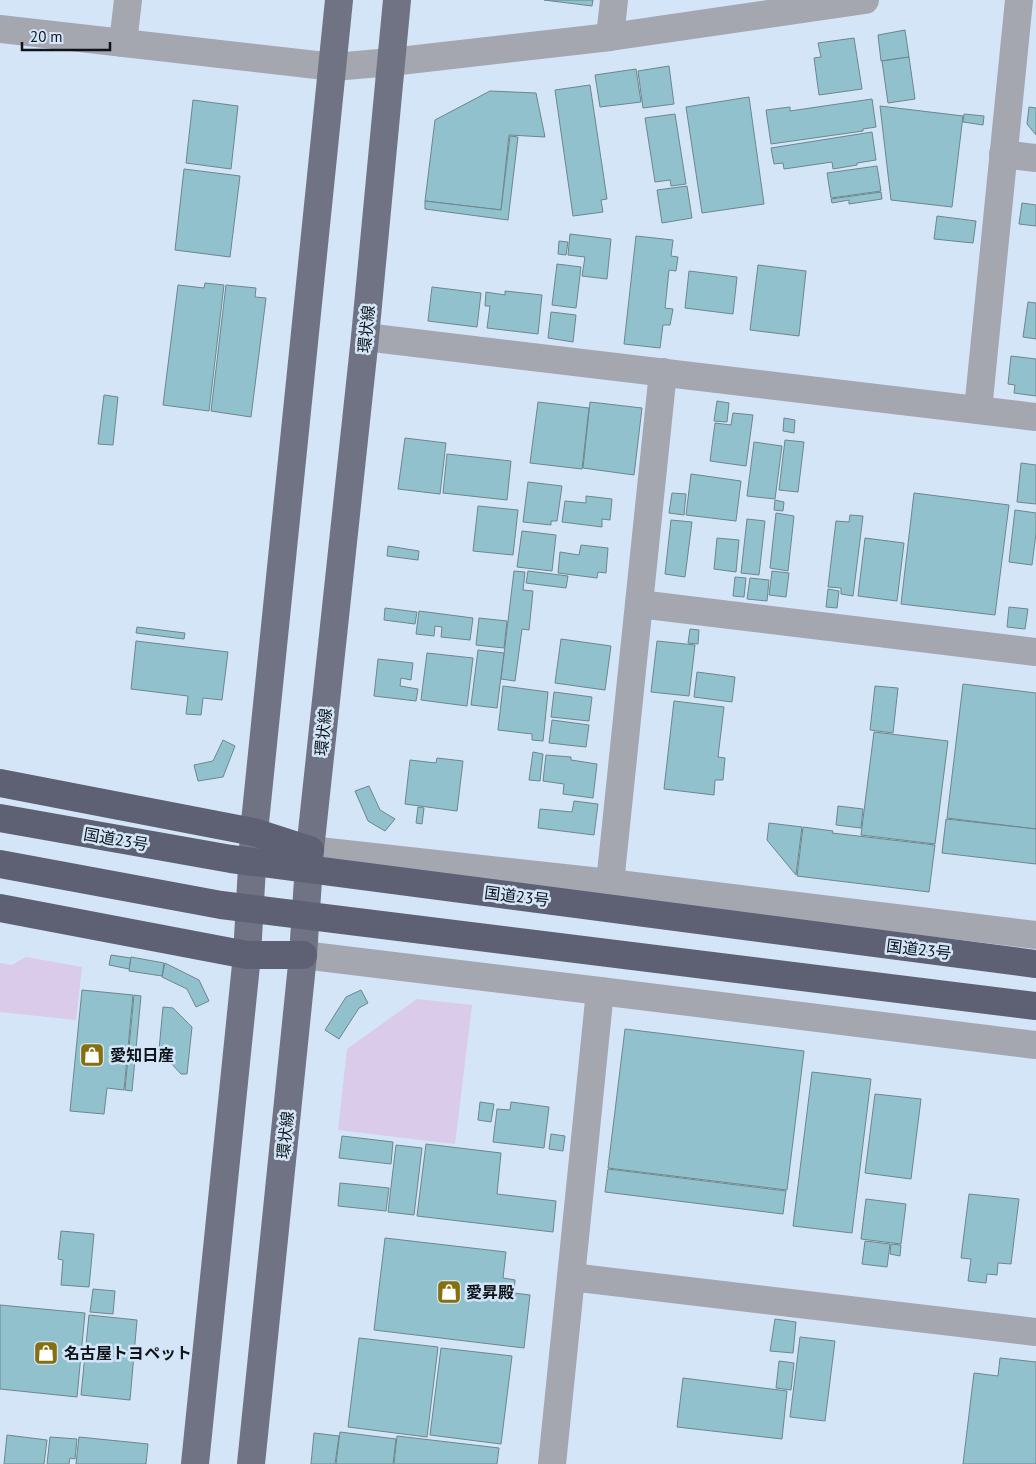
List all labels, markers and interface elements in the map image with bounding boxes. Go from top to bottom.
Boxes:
scale bar [22,20,110,52]
text: 20 m [30,27,63,46]
street label: 環状線 [354,304,378,354]
street label: 環状線 [311,707,335,757]
street label: 国道23号 [82,823,150,855]
street label: 国道23号 [483,882,551,910]
street label: 国道23号 [885,935,953,963]
shop icon: 愛知日産 [79,1042,105,1068]
place label: 愛知日産 [110,1045,174,1065]
street label: 環状線 [273,1110,297,1160]
shop icon: 愛昇殿 [436,1279,462,1305]
place label: 愛昇殿 [466,1282,514,1302]
shop icon: 名古屋トヨペット [33,1340,59,1366]
place label: 名古屋トヨペット [64,1343,192,1363]

